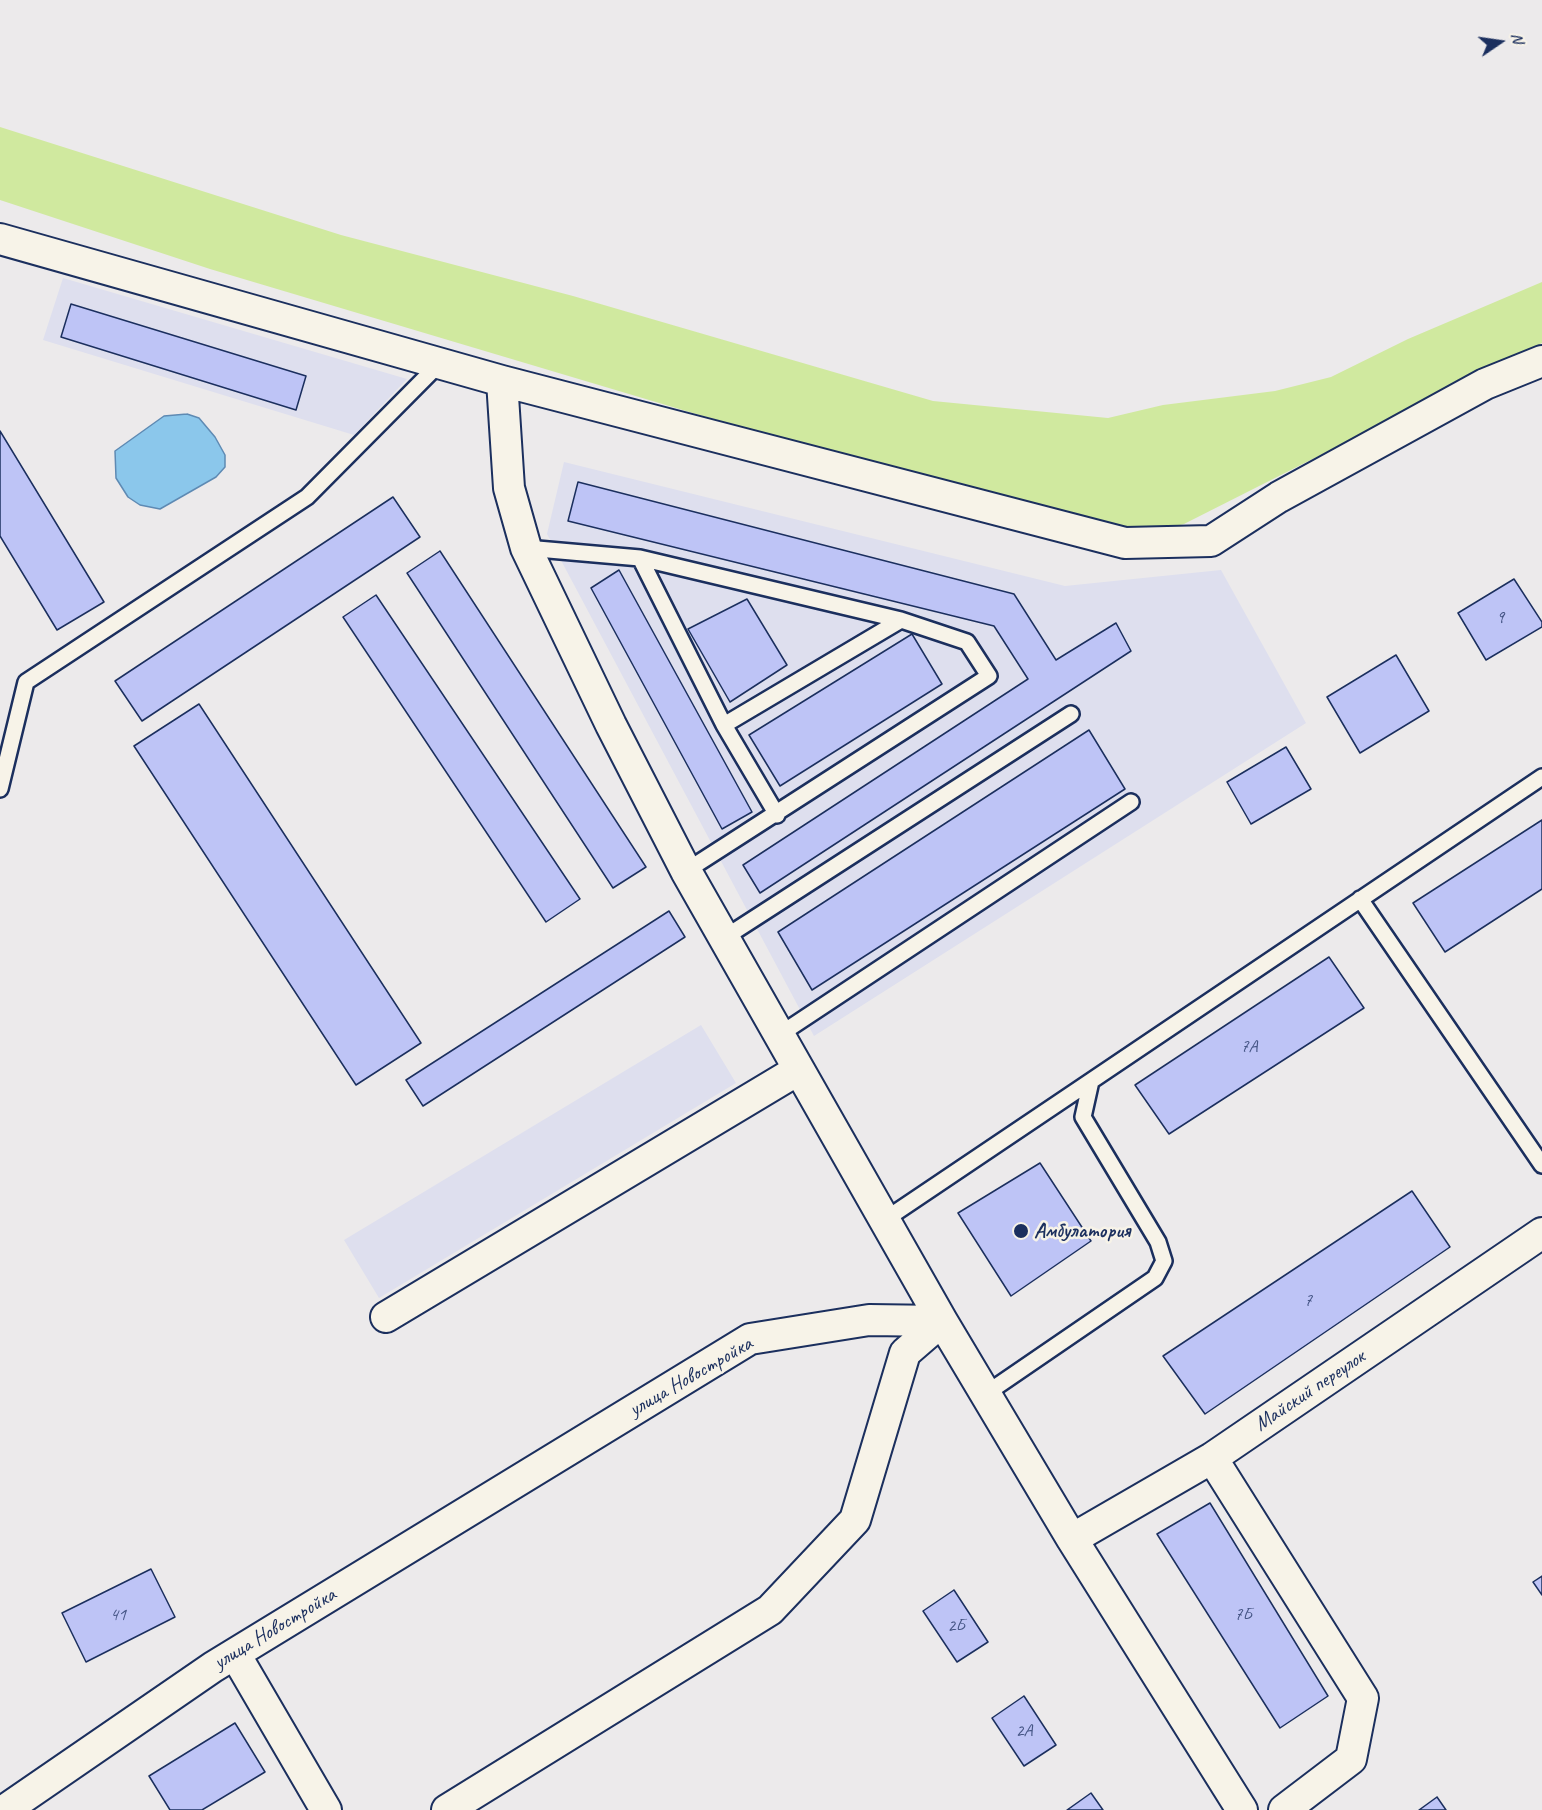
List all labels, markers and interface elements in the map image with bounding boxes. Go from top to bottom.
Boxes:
north arrow [1470,12,1530,72]
text: N [1507,31,1528,45]
house number: 9 [1496,607,1504,629]
house number: 7А [1240,1036,1258,1058]
place label: Амбулатория [1034,1218,1130,1244]
marker: Амбулатория [1012,1222,1030,1240]
house number: 7 [1304,1290,1312,1312]
street label: улица Новостройка [625,1331,757,1423]
street label: Майский переулок [1250,1345,1370,1437]
street label: улица Новостройка [209,1583,341,1675]
house number: 41 [110,1604,126,1626]
house number: 7Б [1234,1604,1252,1626]
house number: 2Б [947,1615,965,1637]
house number: 2А [1015,1720,1033,1742]

